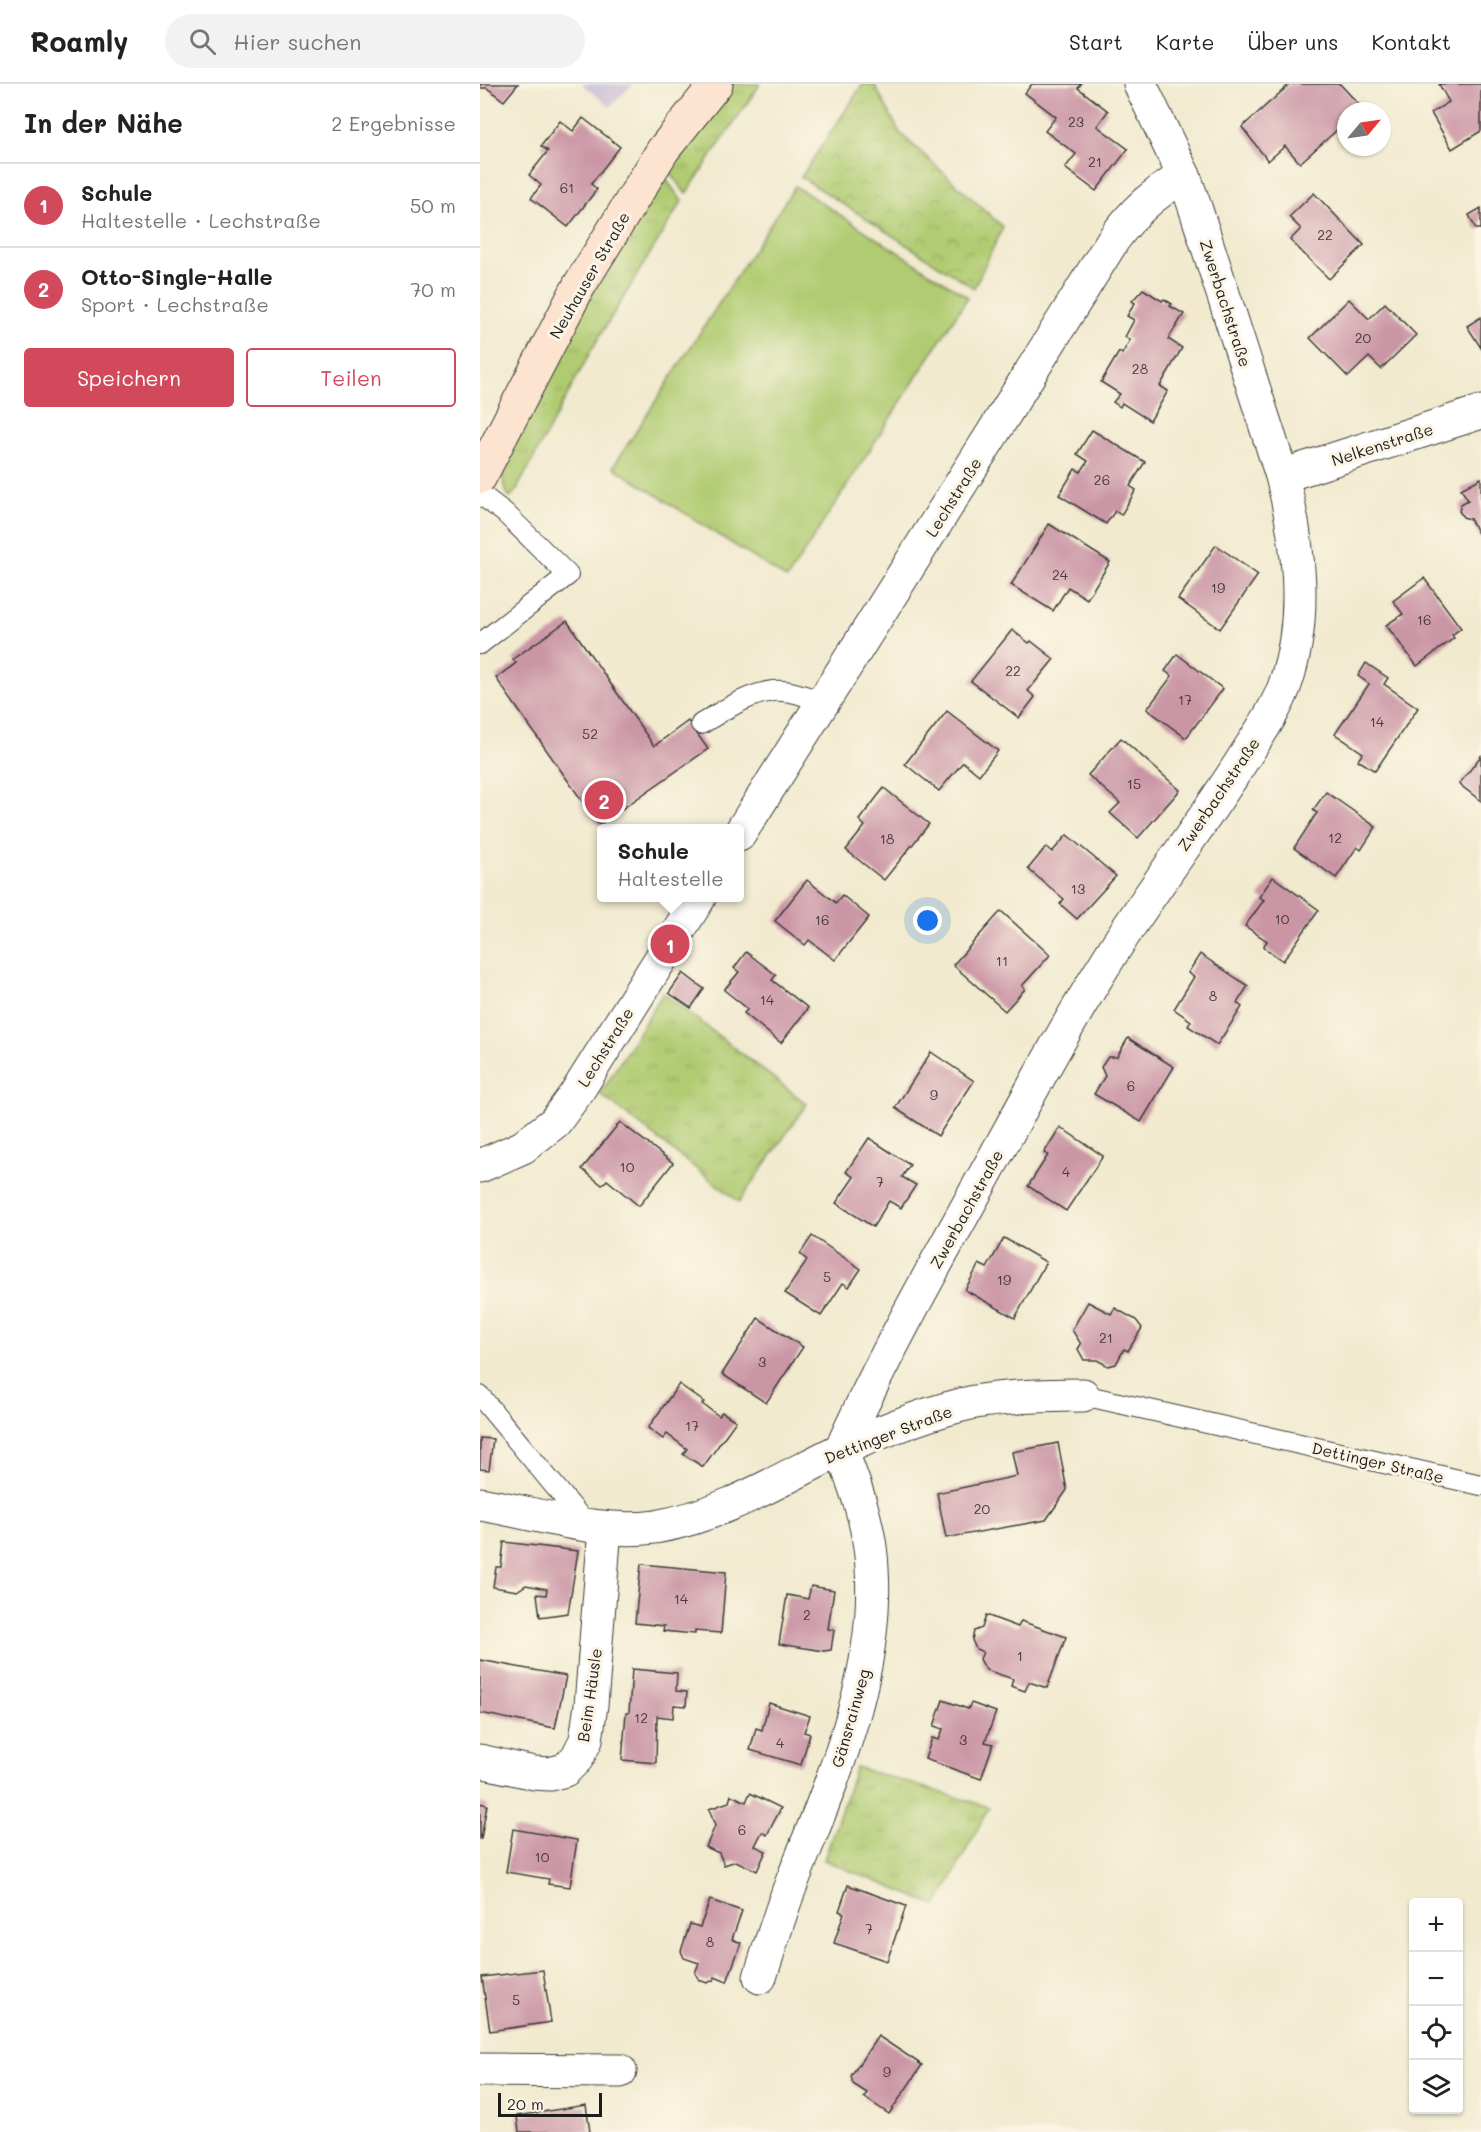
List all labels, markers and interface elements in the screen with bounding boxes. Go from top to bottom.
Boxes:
search box [165,14,585,68]
text: Roamly [30,23,129,59]
icon: search [186,25,219,58]
text: Hier suchen [234,27,362,56]
text: Start [1069,28,1123,55]
text: Karte [1156,28,1214,55]
text: Über uns [1247,28,1338,55]
text: Kontakt [1371,28,1451,55]
north arrow [1337,102,1391,156]
text: In der Nähe [24,106,183,140]
text: 2 Ergebnisse [331,110,456,136]
house number: 23 [1068,112,1084,131]
house number: 21 [1088,152,1102,171]
text: Schule [81,178,152,207]
house number: 61 [560,178,574,197]
text: 1 [39,192,48,218]
text: 50 m [410,192,456,218]
text: Haltestelle · Lechstraße [81,207,321,233]
street label: Neuhauser Straße [544,208,634,342]
house number: 22 [1317,225,1333,244]
street label: Zwerbachstraße [1196,237,1256,369]
text: Otto-Single-Halle [81,262,273,291]
text: 2 [38,276,49,302]
text: 70 m [410,276,456,302]
text: Sport · Lechstraße [81,291,269,317]
house number: 20 [1355,328,1372,347]
button: Speichern [24,348,234,407]
button: Teilen [246,348,456,407]
house number: 28 [1132,359,1148,378]
street label: Nelkenstraße [1328,418,1436,470]
street label: Lechstraße [920,453,986,541]
house number: 26 [1094,470,1110,489]
house number: 24 [1052,565,1069,584]
house number: 19 [1211,578,1225,597]
house number: 16 [1417,610,1431,629]
house number: 22 [1005,661,1021,680]
house number: 17 [1178,690,1192,709]
house number: 14 [1370,712,1385,731]
house number: 52 [582,724,598,743]
street label: Zwerbachstraße [1172,733,1264,855]
house number: 15 [1127,774,1141,793]
pin: 2 [584,778,624,822]
popup [597,824,744,902]
house number: 12 [1328,828,1342,847]
house number: 18 [880,829,894,848]
text: Schule [617,836,689,865]
text: Haltestelle [617,865,724,891]
house number: 13 [1071,879,1085,898]
your location [913,906,942,935]
house number: 10 [1275,909,1290,928]
house number: 16 [815,910,829,929]
pin: 1 [650,922,690,966]
house number: 11 [996,951,1008,970]
house number: 8 [1209,986,1217,1005]
house number: 14 [760,990,775,1009]
street label: Lechstraße [572,1003,638,1091]
house number: 6 [1127,1076,1135,1095]
house number: 9 [930,1085,938,1104]
street label: Zwerbachstraße [925,1146,1007,1272]
house number: 10 [620,1157,635,1176]
house number: 4 [1062,1162,1071,1181]
house number: 7 [876,1172,884,1191]
house number: 5 [823,1267,831,1286]
house number: 19 [997,1270,1011,1289]
house number: 21 [1099,1328,1113,1347]
house number: 3 [758,1352,766,1371]
street label: Dettinger Straße [821,1400,955,1468]
house number: 17 [685,1416,699,1435]
street label: Dettinger Straße [1310,1437,1446,1487]
house number: 20 [974,1499,991,1518]
house number: 14 [674,1589,689,1608]
house number: 2 [803,1605,811,1624]
house number: 1 [1017,1646,1023,1665]
street label: Beim Häusle [572,1647,606,1743]
street label: Gänsrainweg [826,1666,874,1770]
house number: 12 [634,1708,648,1727]
house number: 3 [959,1730,967,1749]
house number: 4 [776,1733,785,1752]
house number: 6 [738,1820,746,1839]
house number: 10 [535,1847,550,1866]
map controls [1409,1898,1463,2114]
button: + [1409,1898,1463,1952]
house number: 7 [865,1919,873,1938]
house number: 8 [706,1932,714,1951]
button: − [1409,1952,1463,2006]
house number: 5 [512,1990,520,2009]
button: locate [1409,2006,1463,2060]
button: layers [1409,2060,1463,2114]
house number: 9 [883,2062,891,2081]
scale bar [498,2090,602,2118]
text: 20 m [507,2093,544,2114]

